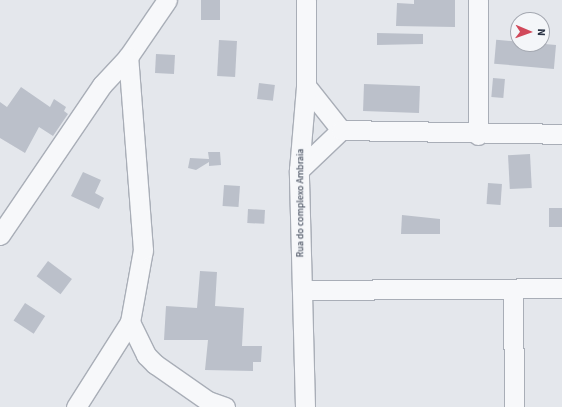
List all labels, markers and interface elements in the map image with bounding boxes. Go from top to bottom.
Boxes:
north arrow [510,12,550,52]
text: N [534,28,549,36]
street label: Rua do complexo Ambraia [295,149,307,257]

